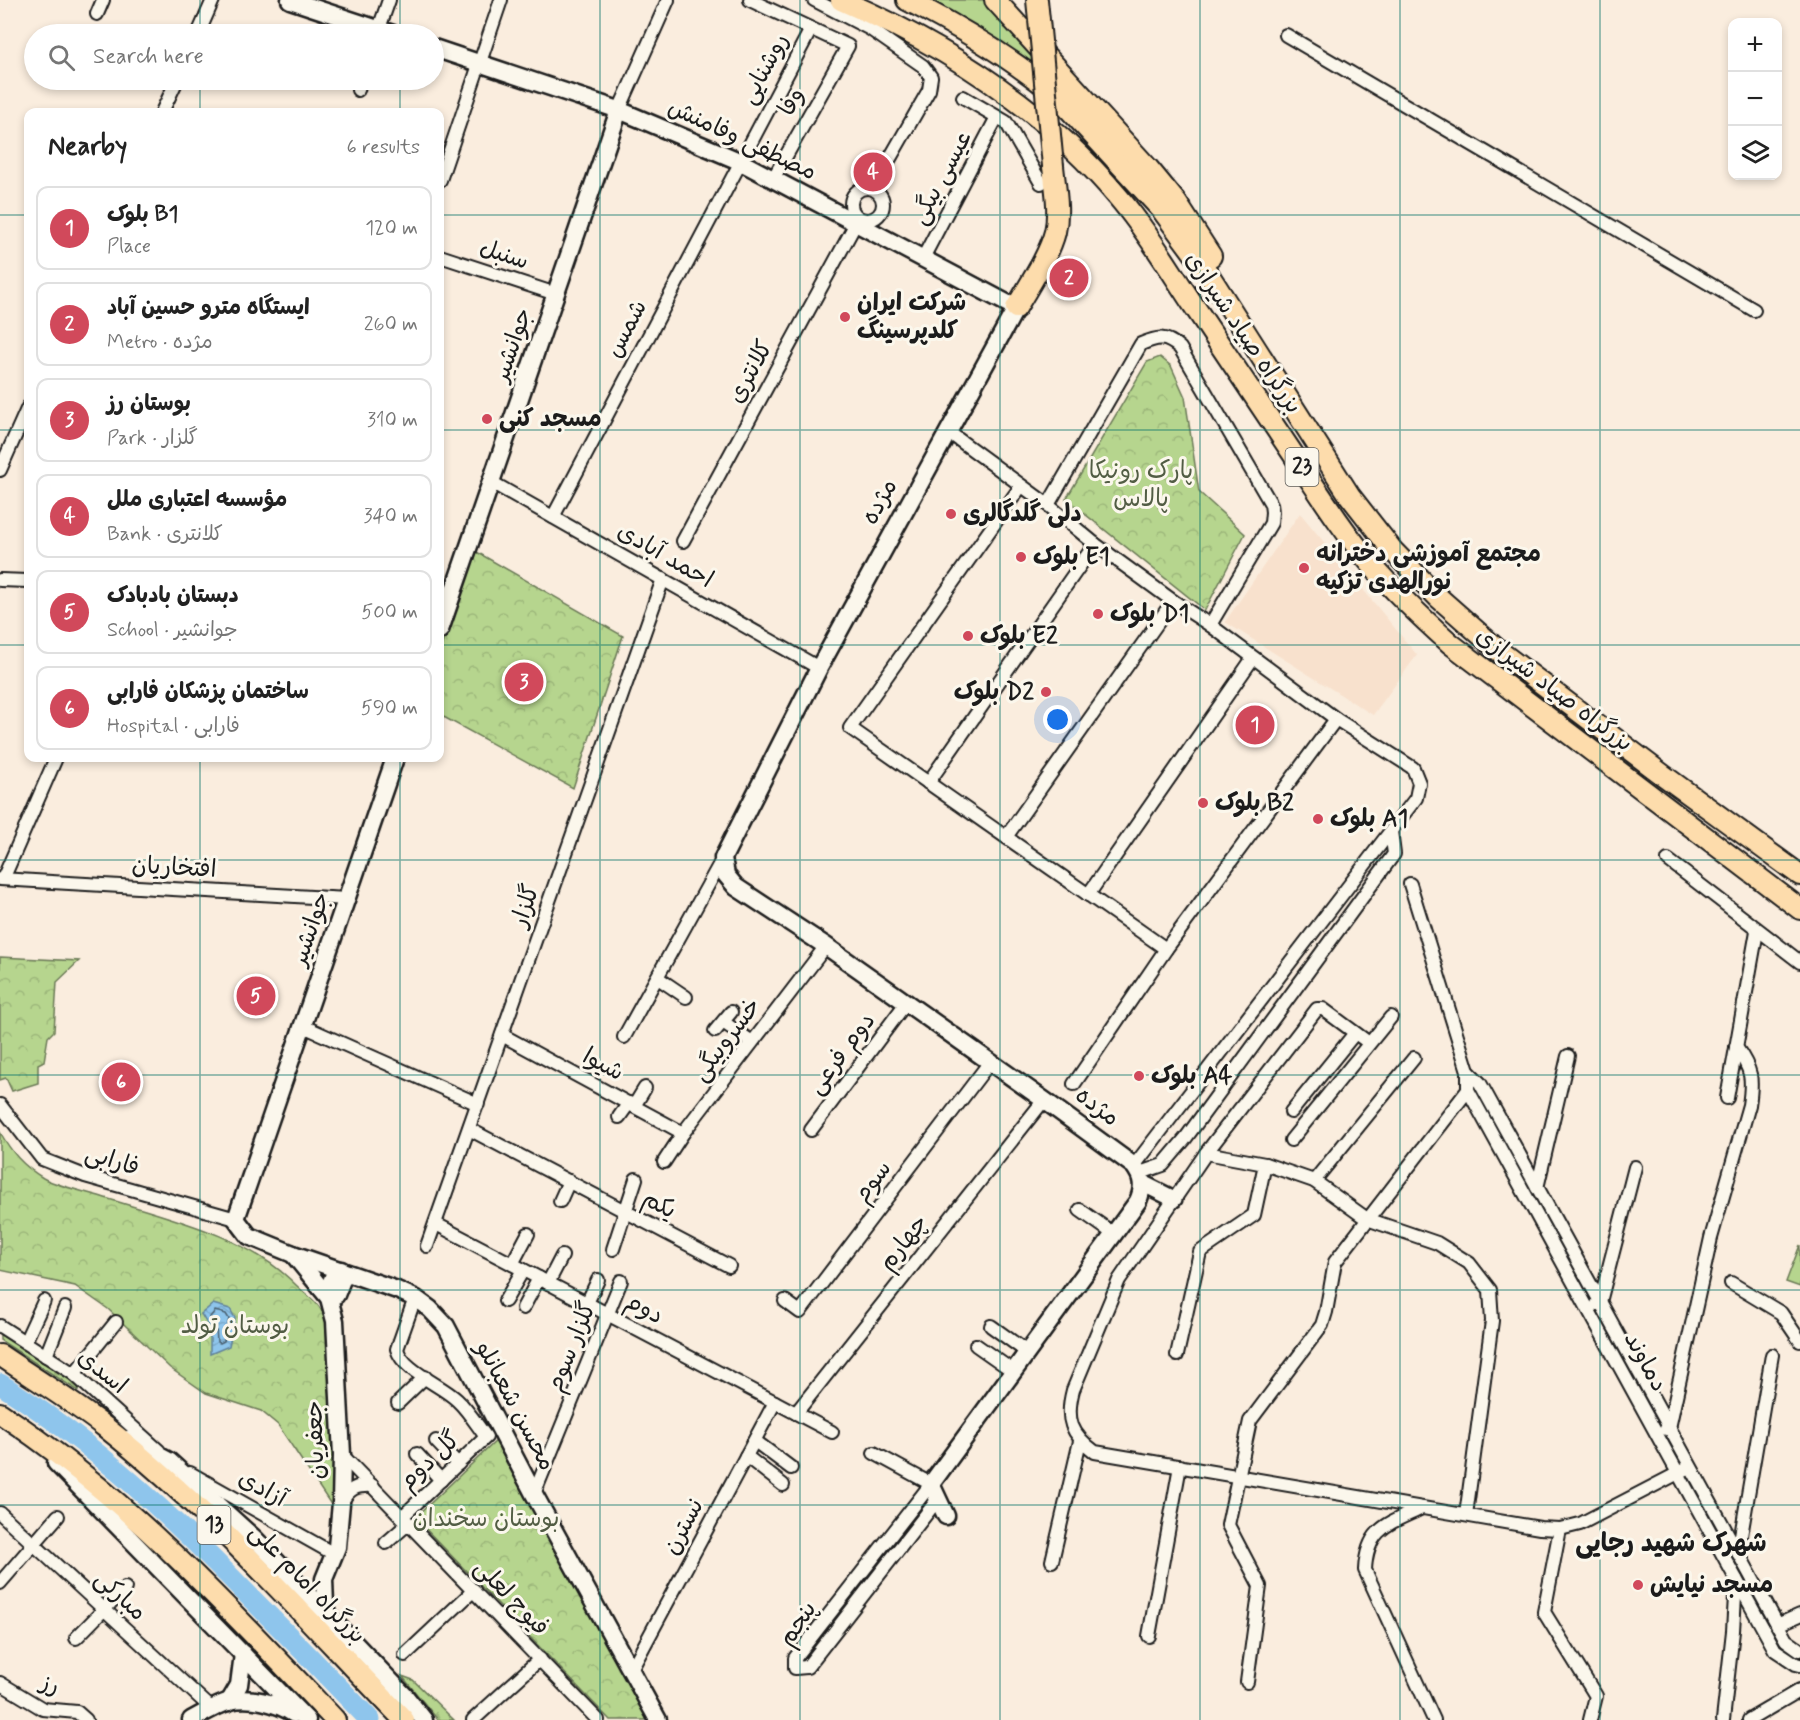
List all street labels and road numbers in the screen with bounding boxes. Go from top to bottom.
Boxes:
street label: روشنایی [733,28,797,110]
street label: وفا [772,82,812,122]
street label: مصطفی وفامنش [663,92,821,188]
street label: عیسی بیگی [904,126,980,230]
street label: سنبل [475,233,533,277]
street label: بزرگراه صیاد شیرازی [1177,246,1309,420]
street label: شمس [599,295,655,363]
street label: جوانشیر [485,304,540,388]
street label: کلانتری [721,335,781,409]
road number: 23 [1286,448,1318,486]
street label: مژده [855,474,905,530]
street label: احمد آبادی [611,516,719,596]
street label: بزرگراه صیاد شیرازی [1469,621,1639,759]
street label: افتخاریان [131,850,217,886]
street label: گلزار [504,881,548,933]
street label: جوانشیر [283,888,338,972]
street label: خسروبیگی [685,992,769,1088]
street label: دوم فرعی [801,1007,885,1102]
street label: شیوا [577,1041,629,1089]
street label: مژده [1069,1080,1125,1134]
street label: فارابی [81,1138,143,1184]
street label: سوم [847,1154,900,1210]
street label: یکم [636,1183,681,1228]
street label: چهارم [872,1208,937,1278]
street label: دوم [619,1286,668,1334]
street label: گلزار سوم [540,1297,605,1397]
street label: دماوند [1616,1326,1674,1398]
street label: محسن شعبانلو [467,1335,562,1476]
street label: اسدی [70,1342,134,1402]
street label: جعفریان [299,1400,333,1480]
street label: گل دوم [393,1425,469,1499]
street label: آزادی [232,1463,293,1515]
street label: نسترن [656,1493,712,1561]
road number: 13 [198,1506,230,1544]
street label: بزرگراه امام علی [241,1517,372,1651]
street label: فیوج لعلی [467,1553,555,1643]
street label: مبارکی [87,1564,153,1628]
street label: پنجم [772,1595,825,1653]
street label: رز [34,1667,64,1703]

